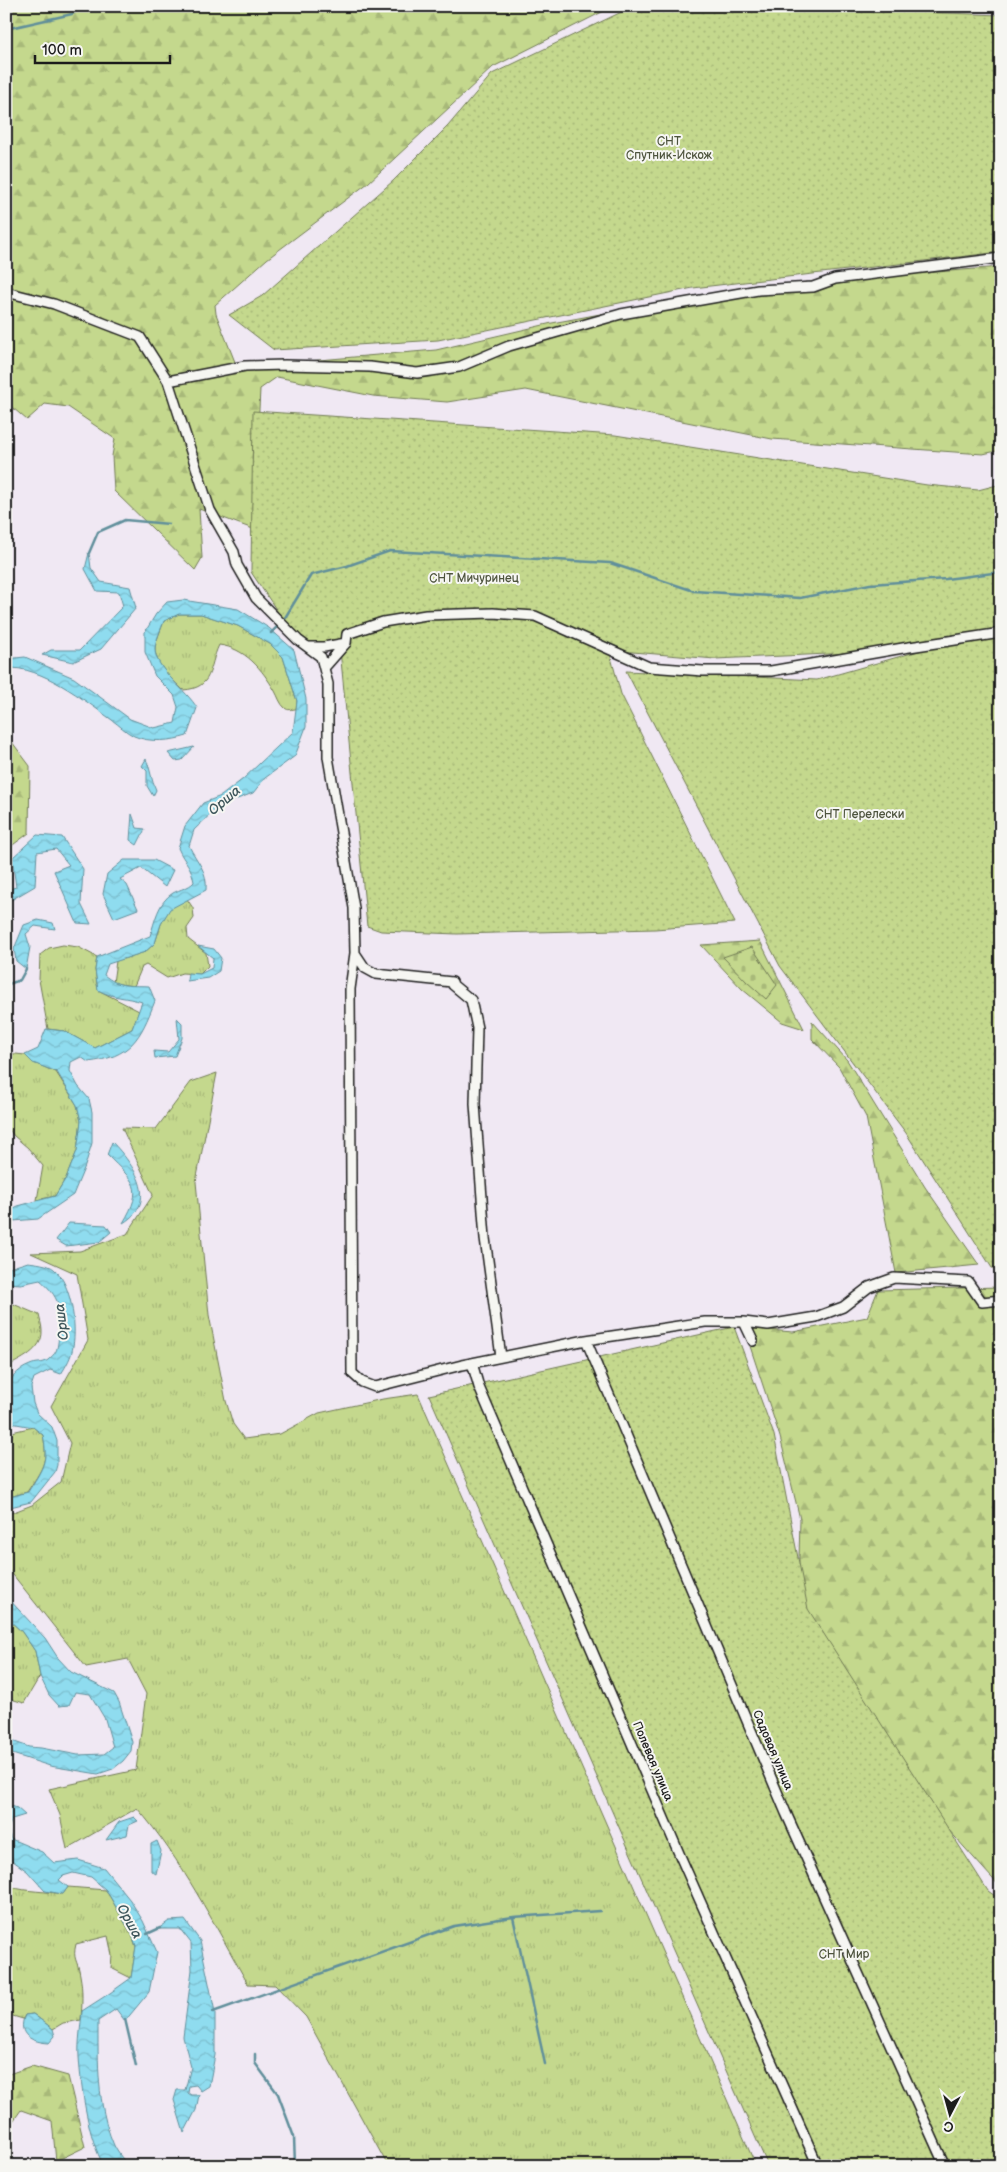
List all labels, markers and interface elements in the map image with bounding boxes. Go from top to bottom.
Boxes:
scale bar [35,32,170,64]
text: 100 m [42,41,82,60]
park label: СНТ Спутник-Искож [626,134,713,163]
park label: СНТ Мичуринец [429,571,519,586]
water label: Орша [205,782,244,819]
park label: СНТ Перелески [816,807,904,822]
water label: Орша [51,1303,72,1341]
street label: Садовая улица [749,1708,796,1792]
street label: Полевая улица [629,1719,676,1803]
water label: Орша [113,1901,146,1942]
park label: СНТ Мир [819,1947,870,1962]
north arrow [924,2090,974,2140]
text: С [943,2117,954,2135]

